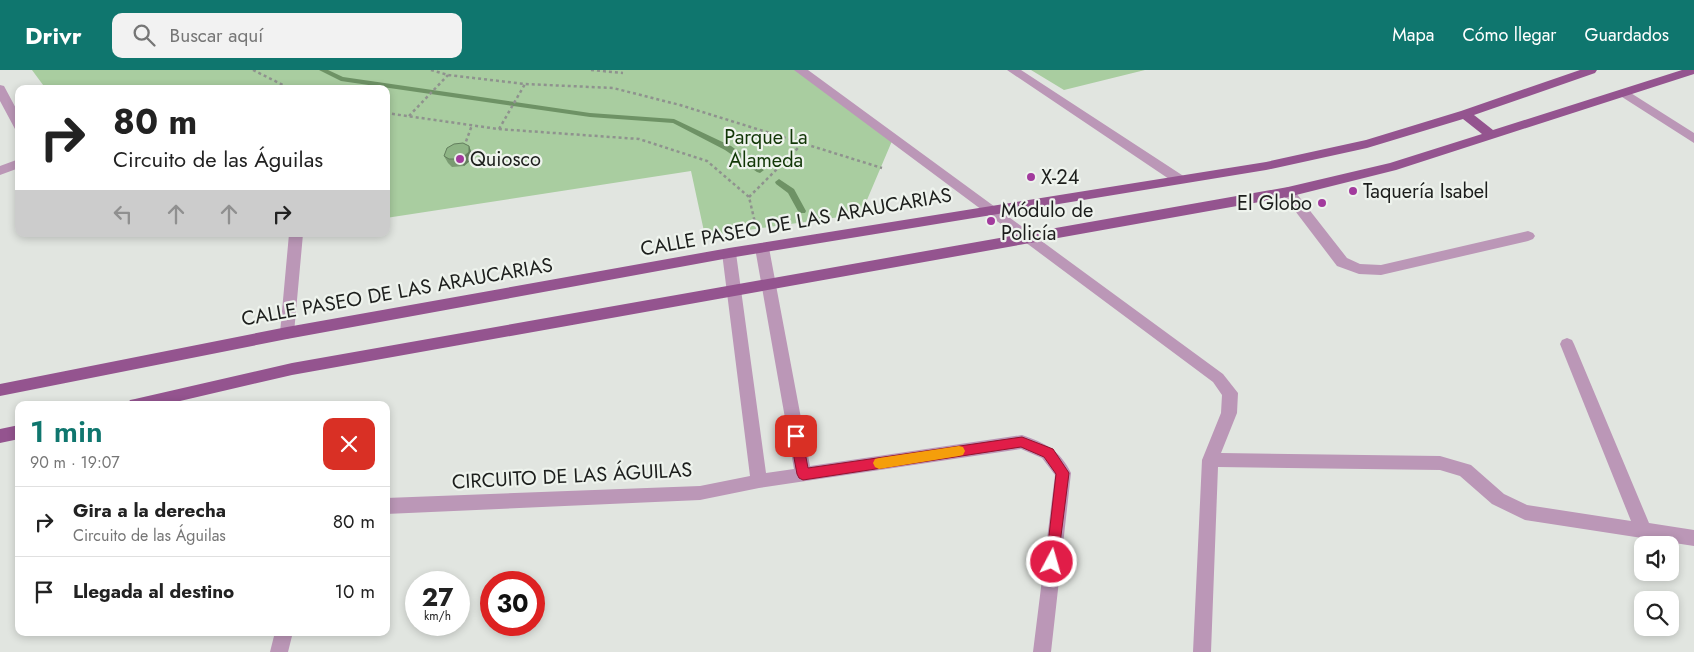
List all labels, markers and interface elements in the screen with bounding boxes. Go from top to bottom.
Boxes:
search box [112,13,462,58]
text: Drivr [25,18,82,53]
icon: search [130,21,158,49]
text: Buscar aquí [170,22,263,49]
text: Mapa [1392,22,1434,48]
text: Cómo llegar [1462,22,1557,48]
text: Guardados [1585,22,1669,48]
text: 80 m [113,97,197,147]
icon: right [30,105,95,170]
park label: Parque La Alameda [724,123,808,175]
text: Circuito de las Águilas [113,143,323,175]
place label: Quiosco [470,145,541,174]
marker: Quiosco [454,153,466,165]
place label: X-24 [1041,163,1080,192]
marker: X-24 [1025,171,1037,183]
place label: Taquería Isabel [1363,177,1489,206]
street label: CALLE PASEO DE LAS ARAUCARIAS [638,180,954,264]
marker: Taquería Isabel [1347,185,1359,197]
place label: El Globo [1237,189,1312,218]
place label: Módulo de Policía [1001,196,1093,248]
marker: El Globo [1316,197,1328,209]
icon: left [109,200,137,228]
icon: ahead [162,200,190,228]
icon: ahead [215,200,243,228]
icon: right [268,200,296,228]
marker: Módulo de Policía [985,215,997,227]
street label: CALLE PASEO DE LAS ARAUCARIAS [239,250,555,334]
text: 1 min [30,410,103,453]
pin [775,415,817,457]
button: close [323,418,375,470]
icon: arrive [782,422,810,450]
text: 90 m · 19:07 [30,451,120,474]
street label: CIRCUITO DE LAS ÁGUILAS [451,455,693,497]
text: Gira a la derecha [73,497,226,524]
icon: right [30,508,58,536]
text: 80 m [333,508,375,535]
text: Circuito de las Águilas [73,524,226,547]
position arrow [1025,535,1077,587]
map controls [1634,536,1679,636]
button: sound [1634,536,1679,581]
speed limit sign: 30 [480,571,545,636]
icon: arrive [30,578,58,606]
text: Llegada al destino [73,578,234,605]
text: 10 m [335,578,375,605]
text: 27 [422,579,453,615]
button: search [1634,591,1679,636]
text: km/h [424,607,451,625]

